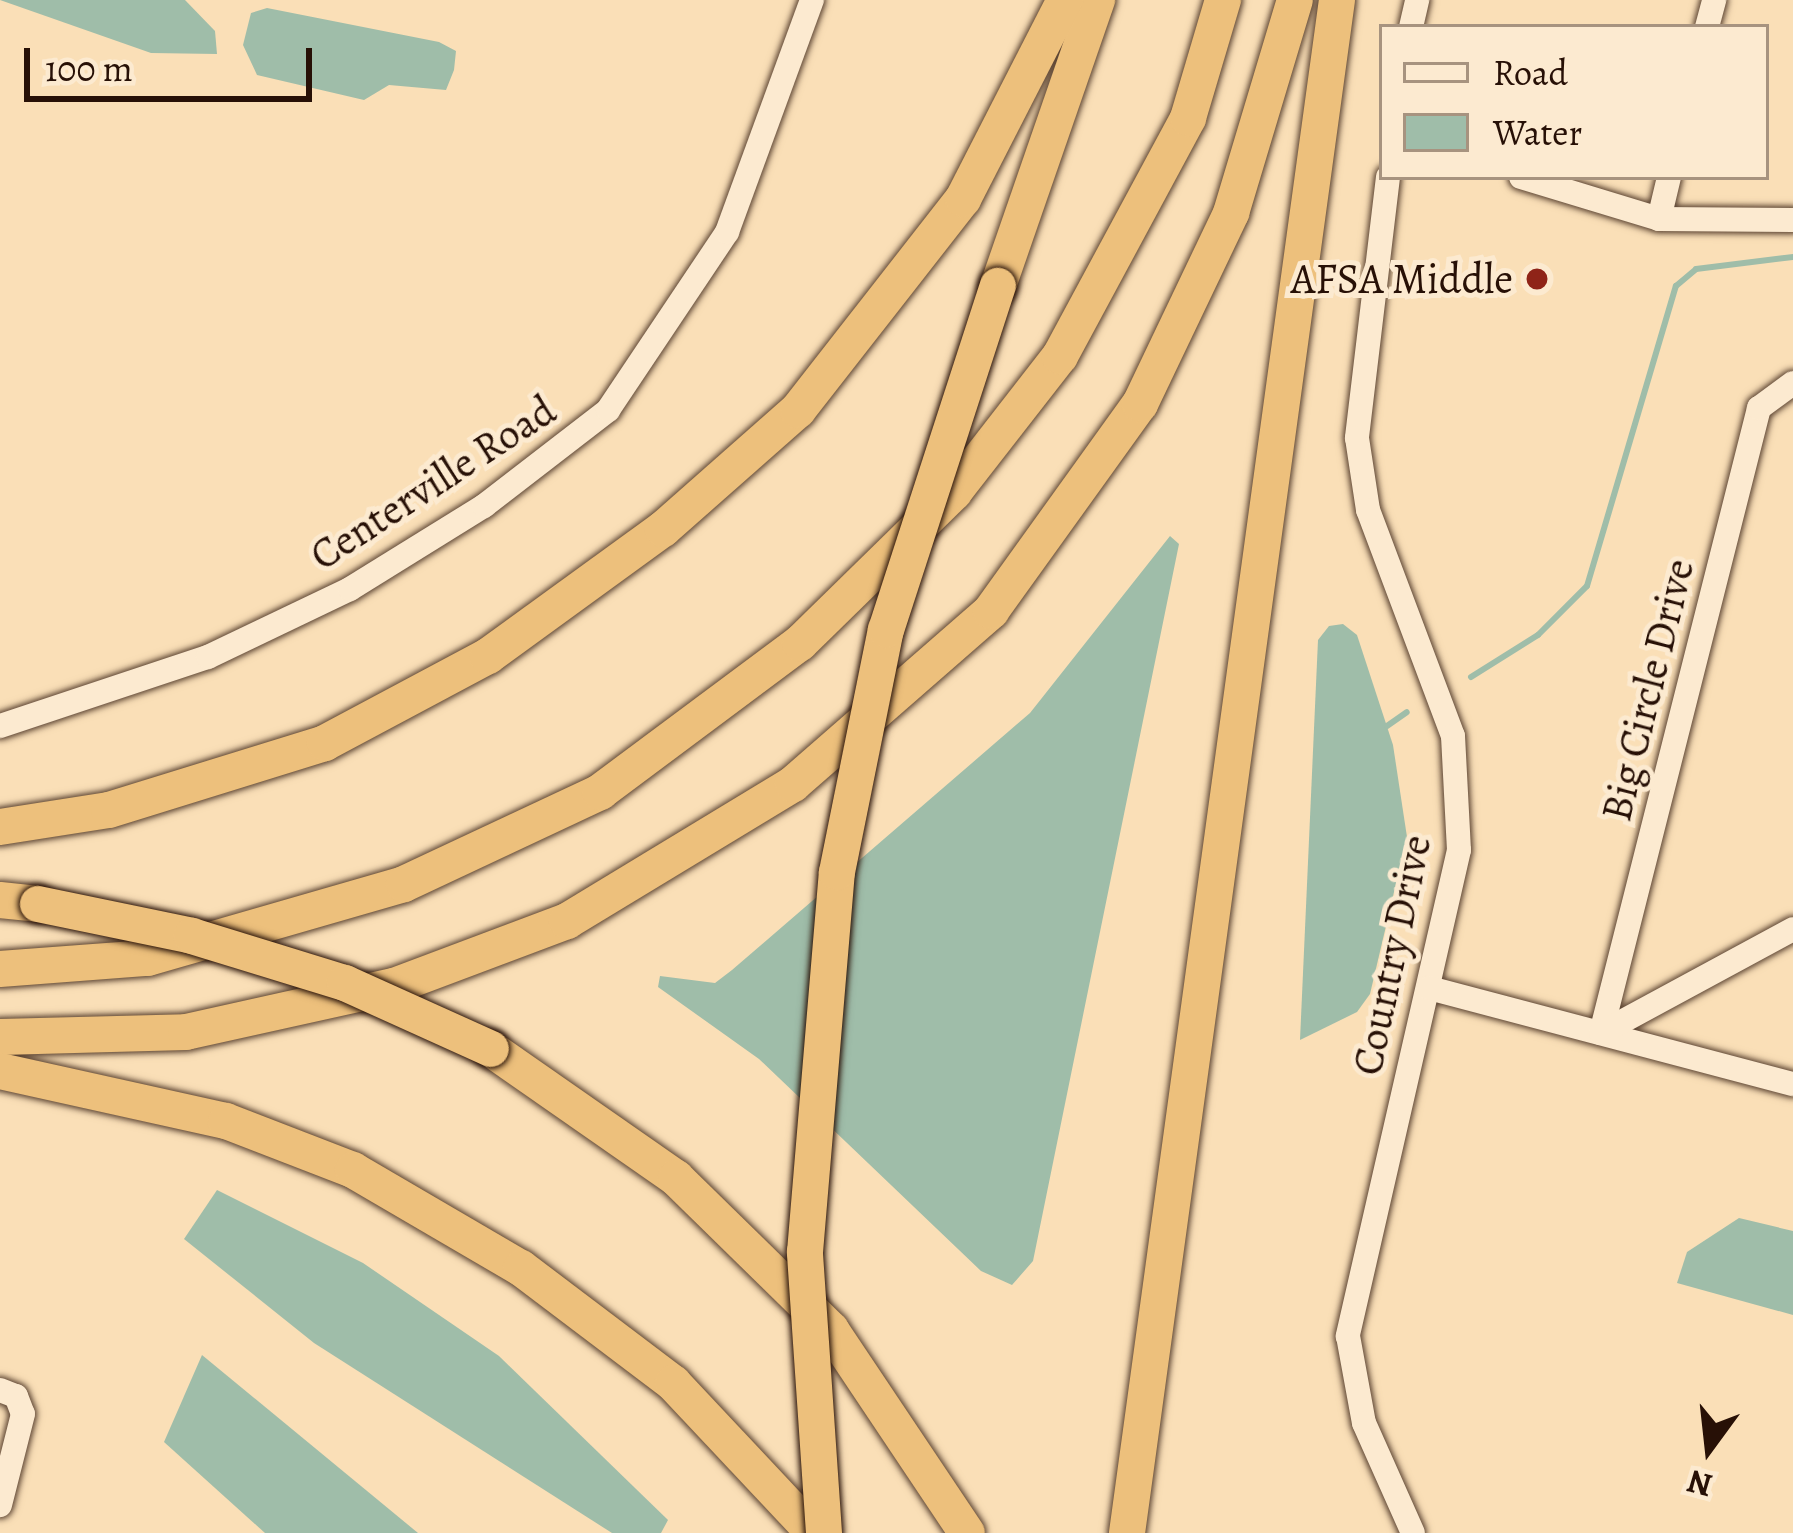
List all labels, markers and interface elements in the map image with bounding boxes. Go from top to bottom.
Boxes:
scale bar [30,24,318,98]
legend [1379,24,1769,180]
text: 100 m [45,44,133,93]
text: Road [1493,48,1568,97]
text: Water [1493,108,1582,157]
place label: AFSA Middle [1291,254,1513,304]
marker: AFSA Middle [1524,266,1550,292]
street label: Centerville Road [301,385,565,581]
street label: Big Circle Drive [1591,554,1705,826]
street label: Country Drive [1342,830,1442,1080]
north arrow [1649,1389,1769,1509]
text: N [1682,1459,1717,1509]

